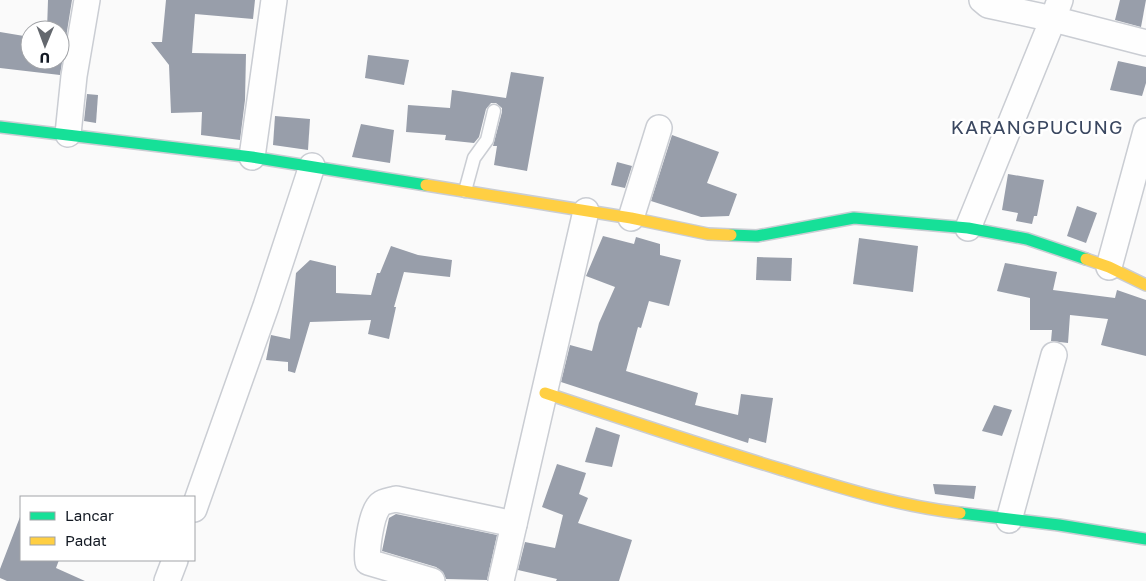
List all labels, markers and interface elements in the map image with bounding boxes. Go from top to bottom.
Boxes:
north arrow [20,20,70,70]
text: U [39,50,50,67]
district label: KARANGPUCUNG [951,115,1123,138]
legend [20,496,195,561]
text: Lancar [65,506,114,524]
text: Padat [65,531,107,549]

